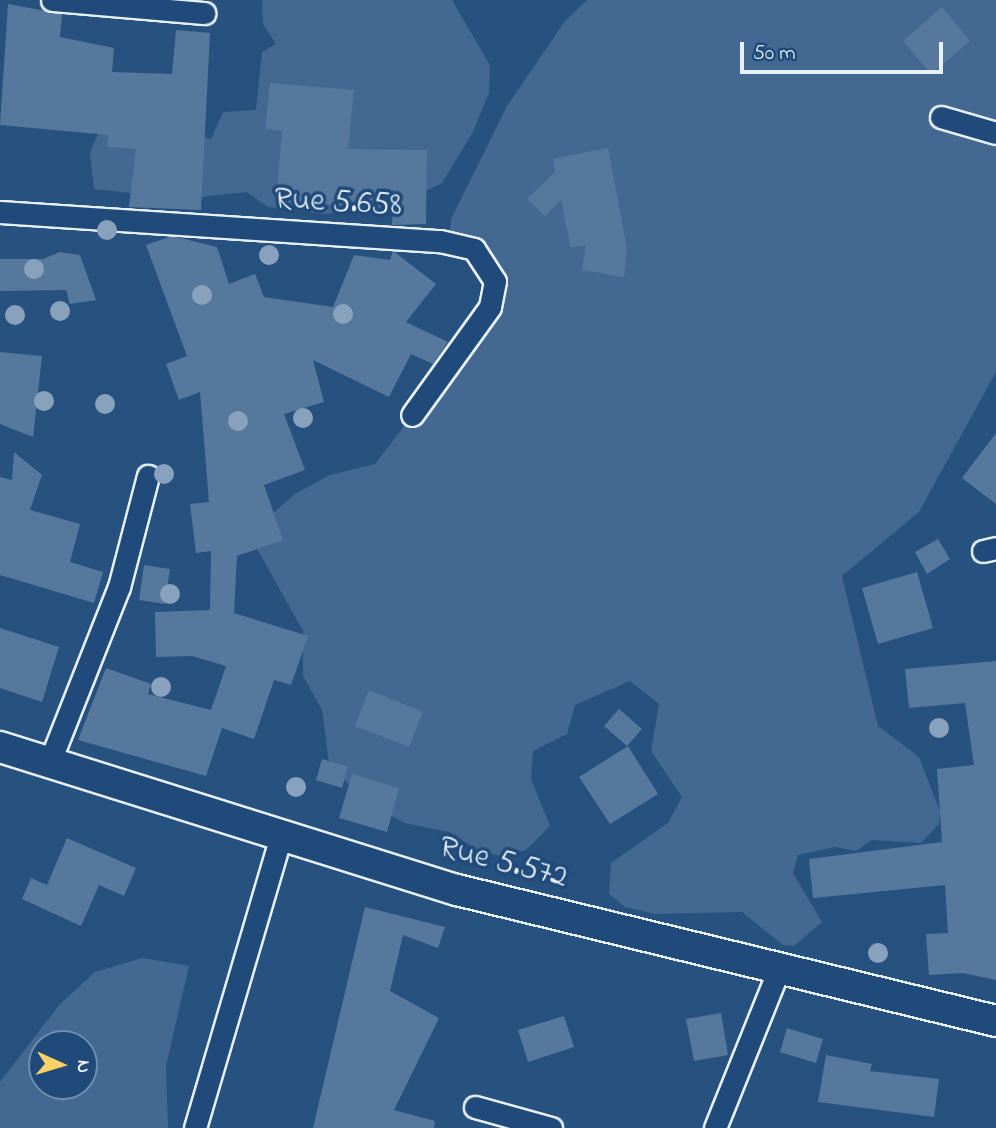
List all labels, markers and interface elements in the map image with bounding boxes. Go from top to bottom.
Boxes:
scale bar [744,28,947,72]
text: 50 m [753,39,796,69]
street label: Rue 5.658 [273,181,403,227]
street label: Rue 5.572 [435,830,571,898]
north arrow [28,1030,98,1100]
text: N [69,1059,96,1074]

